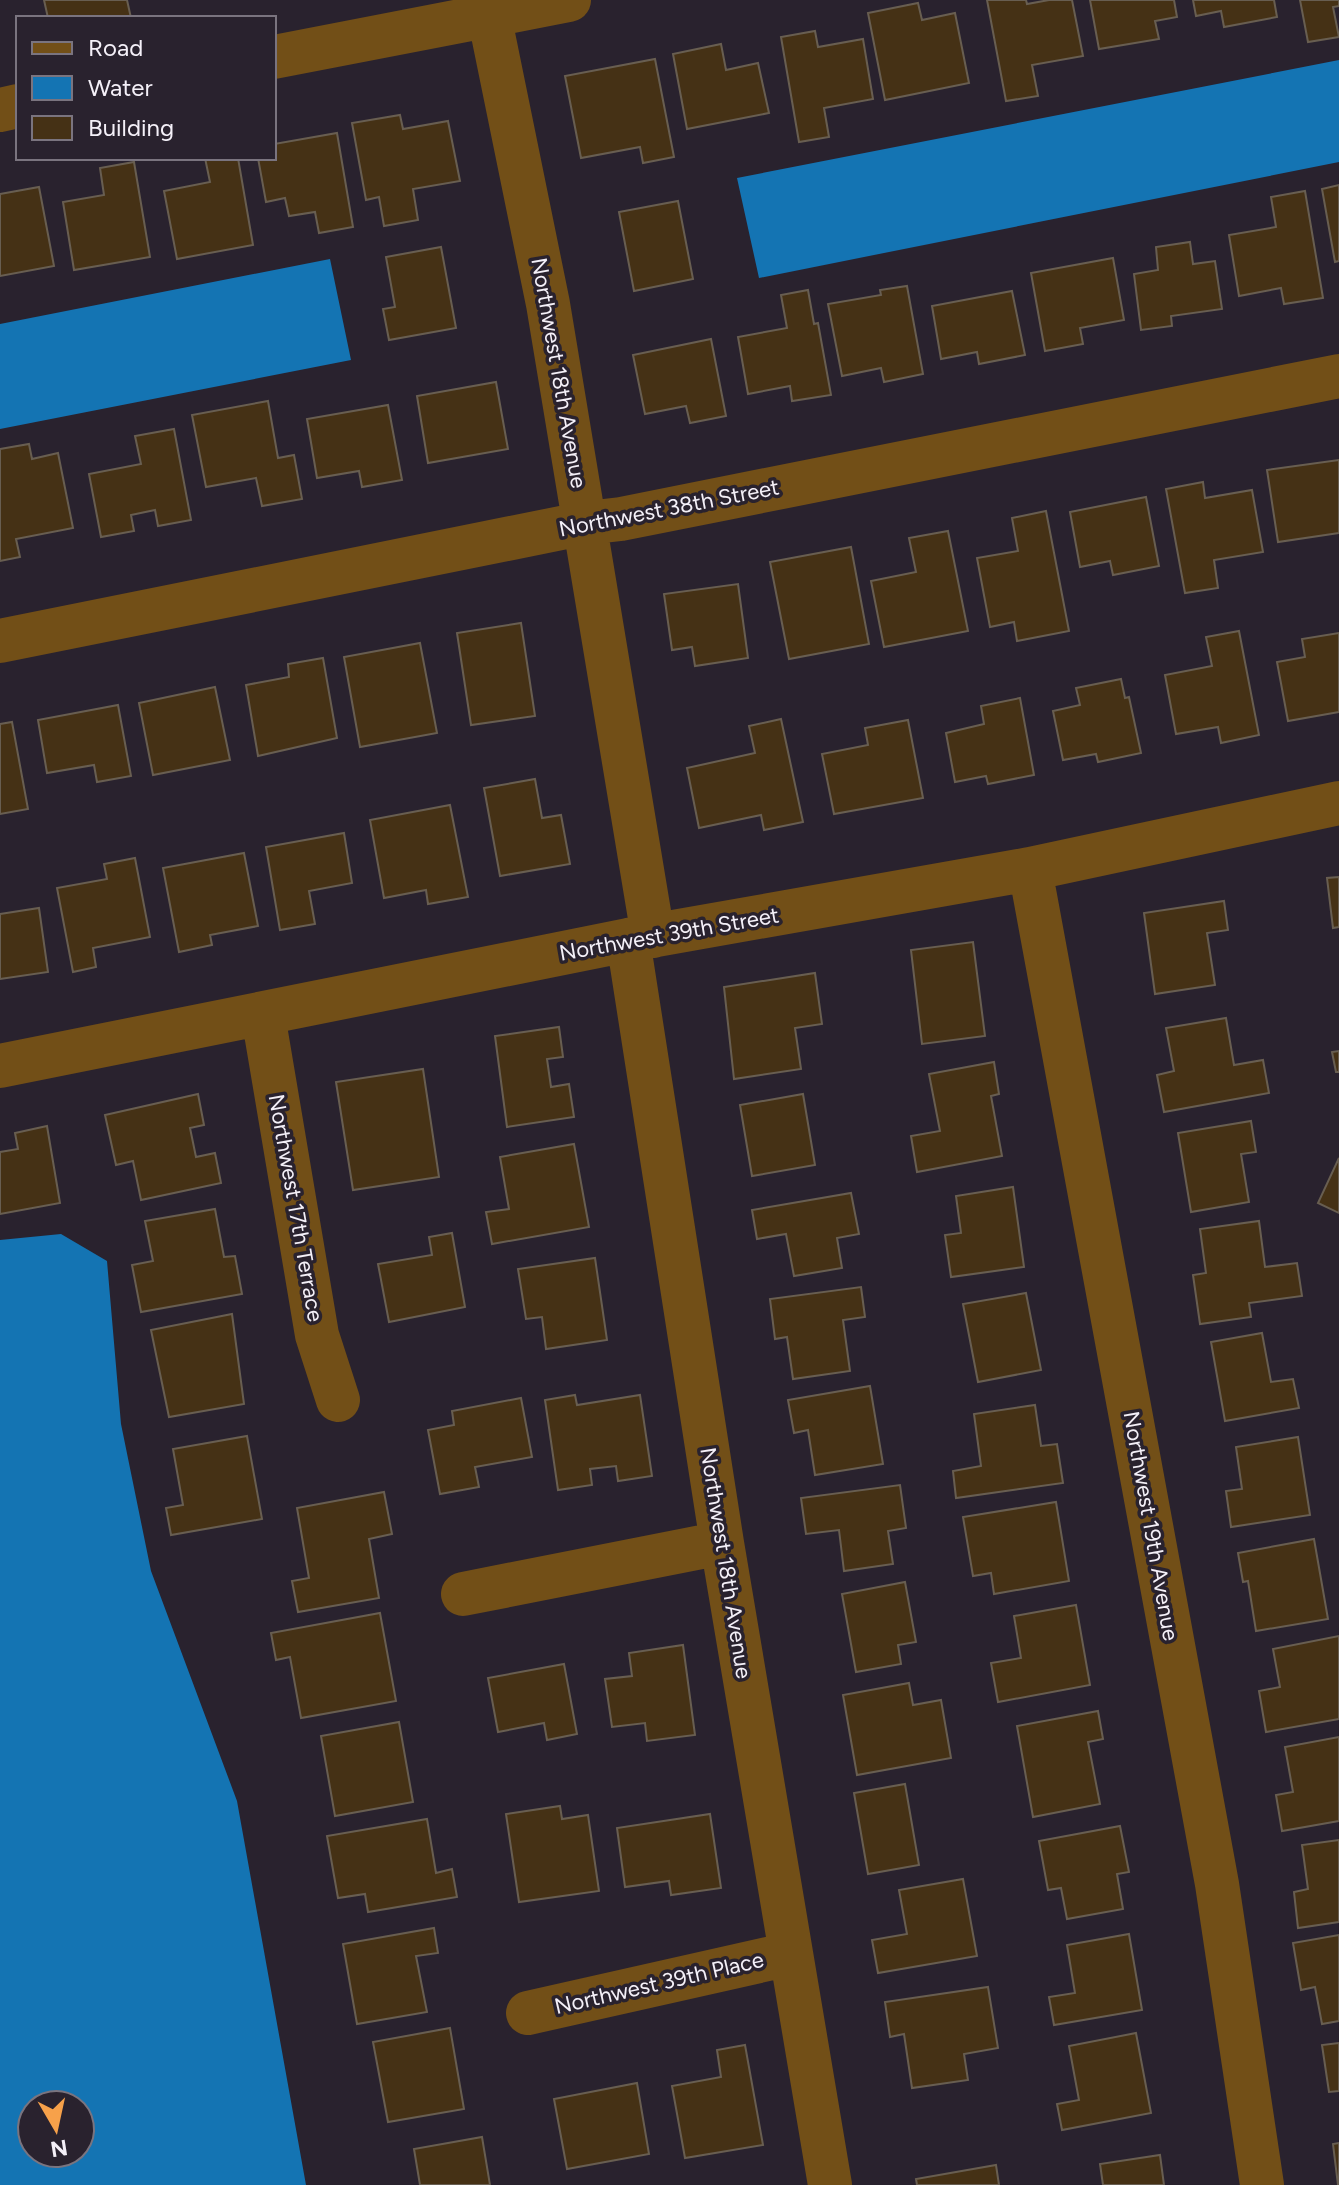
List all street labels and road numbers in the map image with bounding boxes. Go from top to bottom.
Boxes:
street label: Northwest 18th Avenue [525,256,593,490]
street label: Northwest 38th Street [557,473,781,543]
street label: Northwest 39th Street [557,901,781,967]
street label: Northwest 17th Terrace [263,1092,329,1324]
street label: Northwest 19th Avenue [1118,1409,1184,1643]
street label: Northwest 18th Avenue [694,1445,758,1681]
street label: Northwest 39th Place [552,1946,766,2020]

